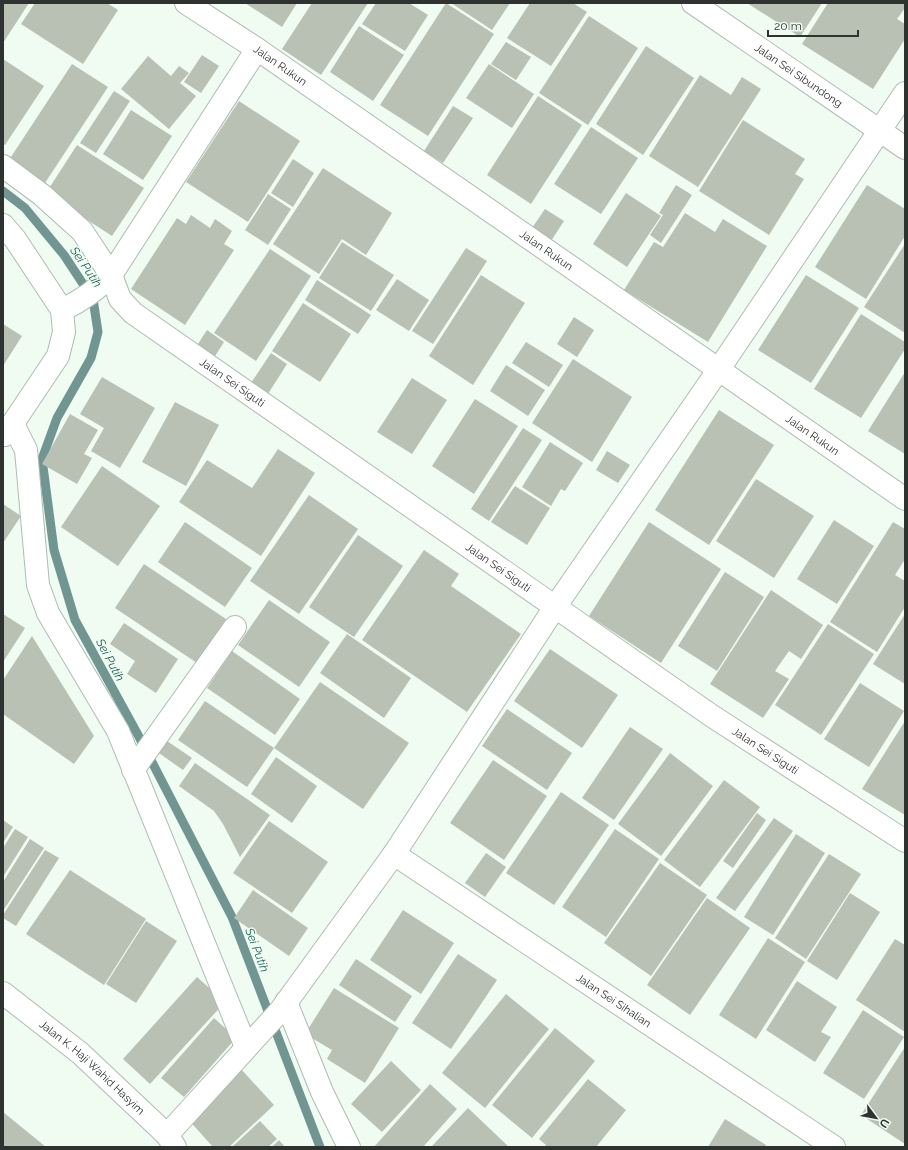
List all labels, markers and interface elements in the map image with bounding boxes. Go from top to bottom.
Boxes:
scale bar [768,12,858,38]
text: 20 m [774,19,802,33]
street label: Jalan Sei Sibundong [752,41,845,110]
street label: Jalan Rukun [251,42,309,88]
street label: Jalan Rukun [517,227,576,273]
water label: Sei Putih [67,243,105,290]
street label: Jalan Sei Siguti [197,355,267,409]
street label: Jalan Rukun [783,412,842,458]
street label: Jalan Sei Siguti [463,540,533,594]
water label: Sei Putih [93,635,127,684]
street label: Jalan Sei Siguti [730,724,801,777]
water label: Sei Putih [242,925,272,974]
street label: Jalan Sei Sihalian [574,971,654,1030]
street label: Jalan K. Haji Wahid Hasyim [37,1017,147,1117]
north arrow [856,1098,896,1138]
text: U [876,1116,892,1130]

